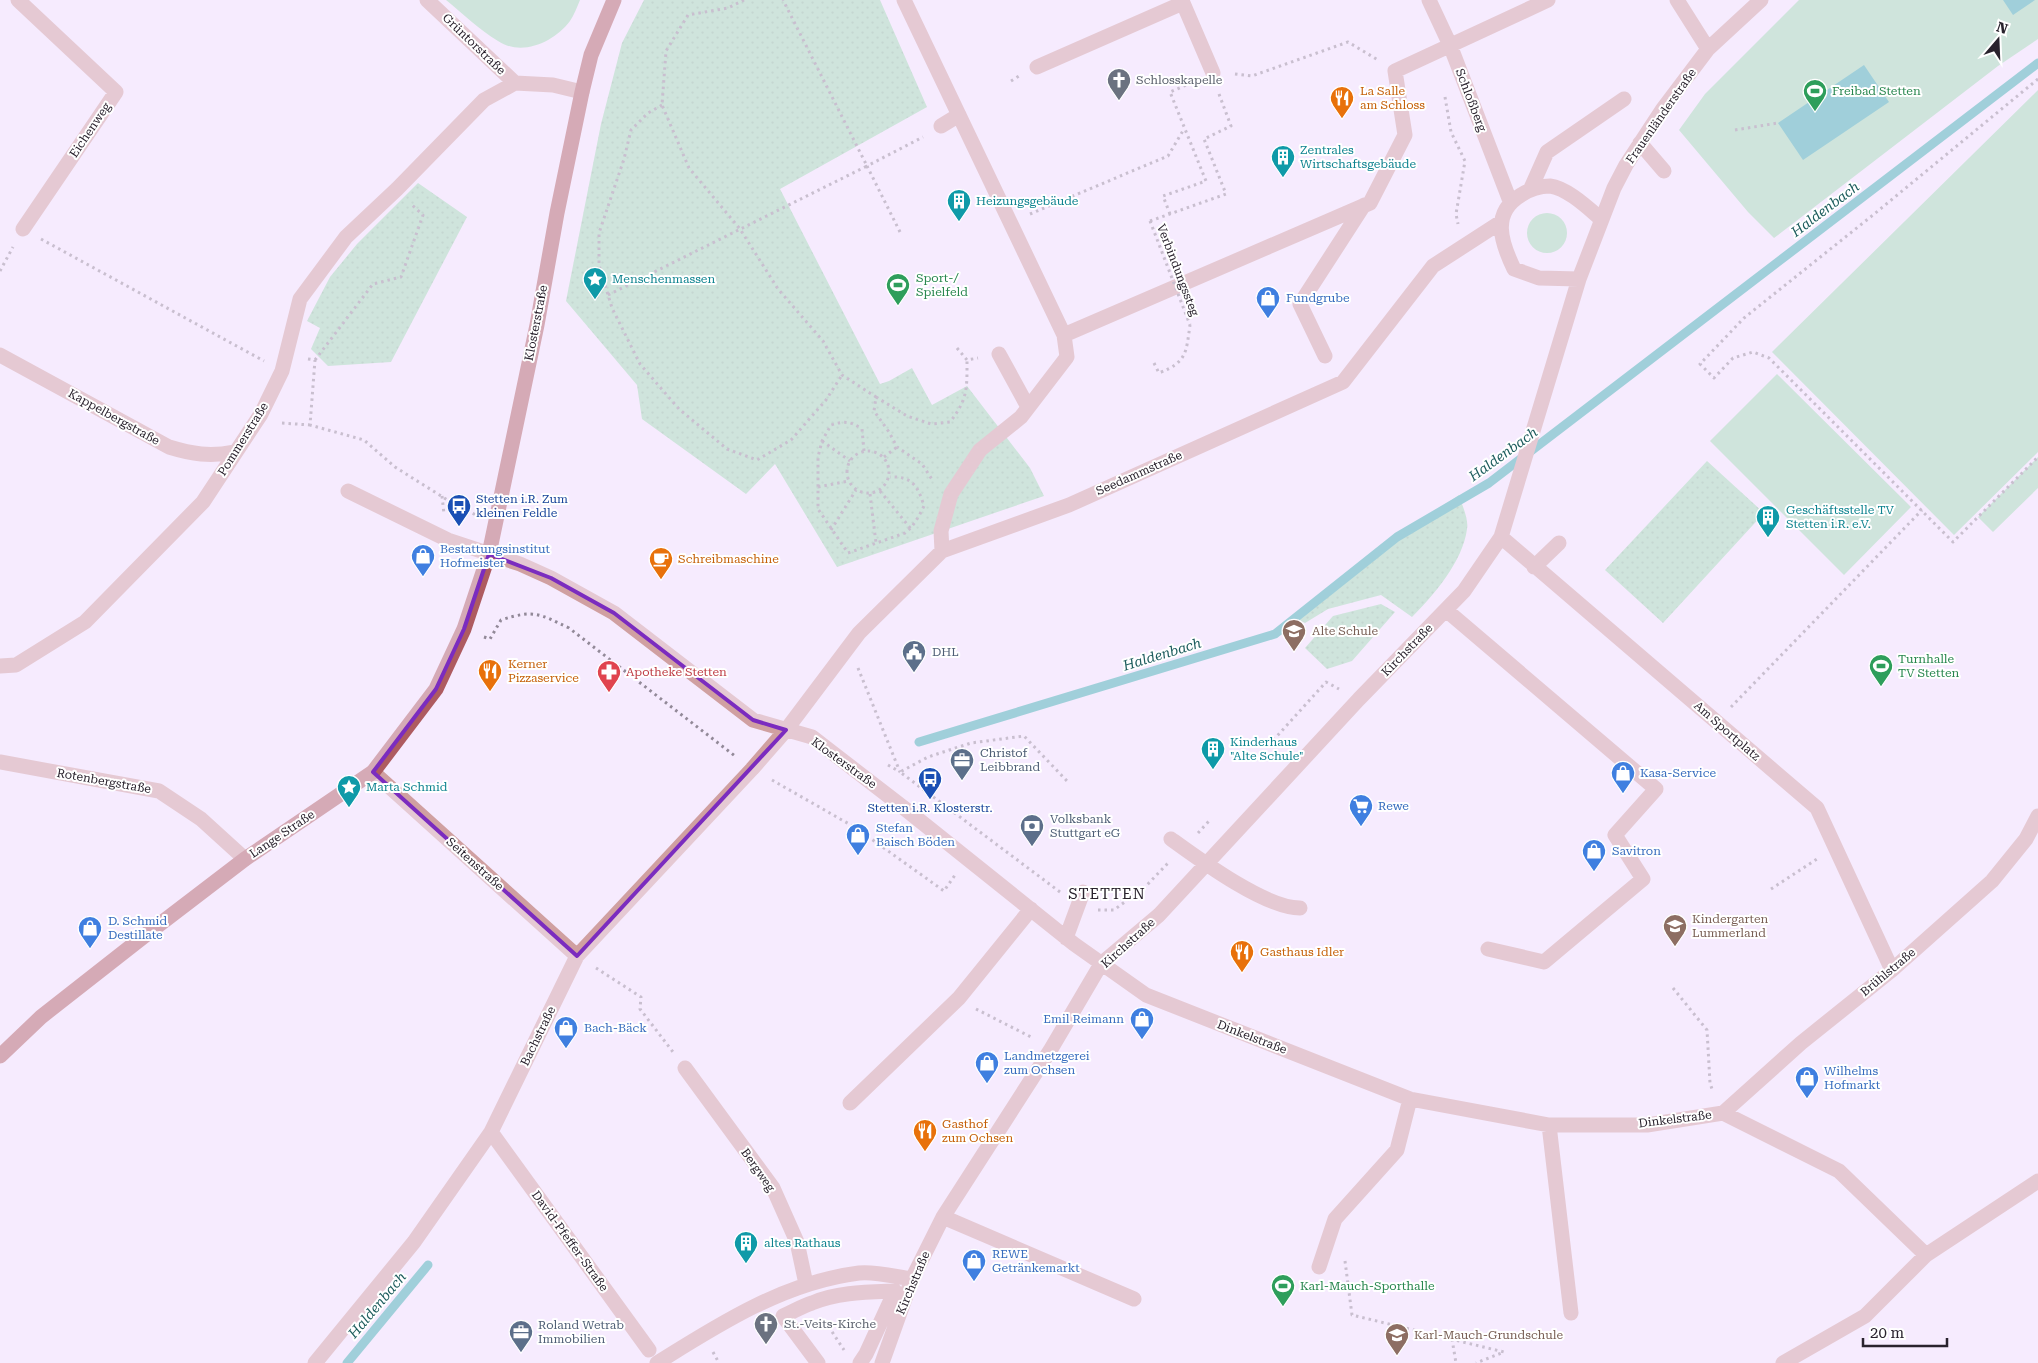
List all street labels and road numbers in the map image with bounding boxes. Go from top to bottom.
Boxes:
street label: Grüntorstraße [440,11,509,78]
street label: Frauenländerstraße [1623,65,1699,166]
street label: Schloßberg [1453,67,1489,134]
street label: Eichenweg [67,100,114,160]
street label: Verbindungssteg [1154,222,1202,318]
street label: Klosterstraße [522,283,550,362]
street label: Kappelbergstraße [66,386,163,448]
street label: Pommerstraße [215,399,271,478]
street label: Seedammstraße [1094,448,1185,498]
street label: Kirchstraße [1379,621,1436,679]
street label: Am Sportplatz [1691,699,1763,764]
street label: Klosterstraße [809,735,880,792]
street label: Rotenbergstraße [56,766,153,796]
street label: Lange Straße [247,807,317,861]
street label: Seitenstraße [443,835,507,894]
street label: Kirchstraße [1098,915,1158,971]
street label: Brühlstraße [1858,945,1919,999]
street label: Bachstraße [518,1004,559,1068]
street label: Dinkelstraße [1215,1017,1289,1057]
street label: Dinkelstraße [1638,1108,1713,1130]
street label: Bergweg [738,1146,778,1194]
street label: David-Pfeffer-Straße [529,1188,611,1294]
street label: Kirchstraße [893,1249,933,1317]

